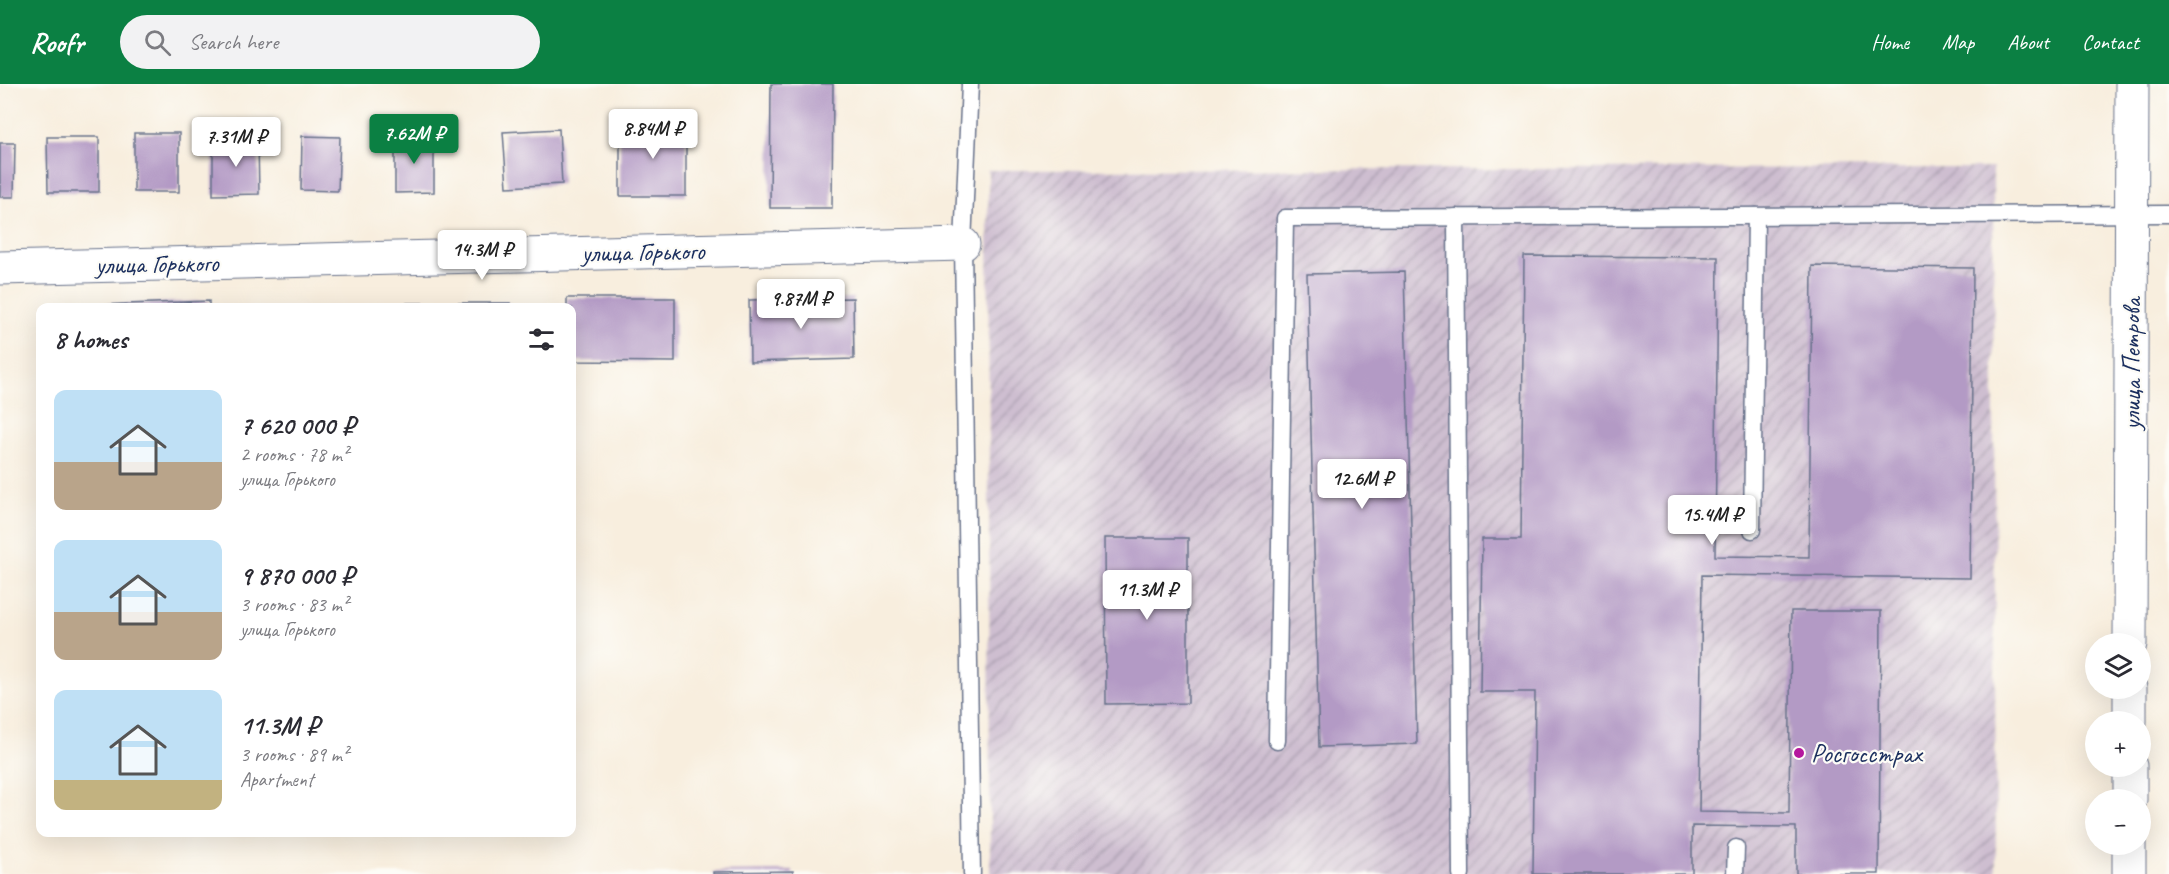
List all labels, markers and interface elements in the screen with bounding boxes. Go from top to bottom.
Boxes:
search box [120,15,540,69]
text: Roofr [30,25,84,60]
icon: search [141,26,174,59]
text: Search here [189,28,278,56]
text: Home [1871,29,1909,55]
text: Map [1942,29,1974,55]
text: About [2007,29,2049,55]
text: Contact [2082,29,2139,55]
pin: 8.84M ₽ [598,109,708,160]
pin: 7.62M ₽ [359,114,469,165]
text: 8.84M ₽ [623,116,683,141]
pin: 7.31M ₽ [181,117,291,168]
text: 7.62M ₽ [383,121,445,146]
text: 7.31M ₽ [206,124,266,149]
pin: 14.3M ₽ [427,230,537,281]
street label: улица Горького [579,234,707,270]
text: 14.3M ₽ [452,237,512,262]
street label: улица Горького [93,246,221,282]
pin: 9.87M ₽ [746,279,856,330]
text: 9.87M ₽ [771,286,831,311]
street label: улица Петрова [2115,296,2148,432]
text: 8 homes [54,323,127,356]
icon: filters [525,323,558,356]
text: 7 620 000 ₽ [240,409,355,442]
icon: home [102,414,174,486]
text: 2 rooms · 78 m² [240,442,348,467]
pin: 12.6M ₽ [1307,459,1417,510]
text: 12.6M ₽ [1331,466,1393,491]
text: улица Горького [240,467,335,492]
pin: 15.4M ₽ [1657,495,1767,546]
text: 15.4M ₽ [1682,502,1742,527]
text: 9 870 000 ₽ [240,559,354,592]
icon: home [102,564,174,636]
pin: 11.3M ₽ [1092,570,1202,621]
text: 11.3M ₽ [1117,577,1177,602]
text: 3 rooms · 83 m² [240,592,348,617]
text: улица Горького [240,617,335,642]
map controls [2085,633,2151,855]
button: layers [2085,633,2151,699]
text: 11.3M ₽ [240,709,319,742]
button: + [2085,711,2151,777]
icon: home [102,714,174,786]
place label: Росгосстрах [1811,737,1924,770]
text: 3 rooms · 89 m² [240,742,348,767]
marker: Росгосстрах [1792,746,1806,760]
text: Apartment [240,767,313,792]
button: − [2085,789,2151,855]

